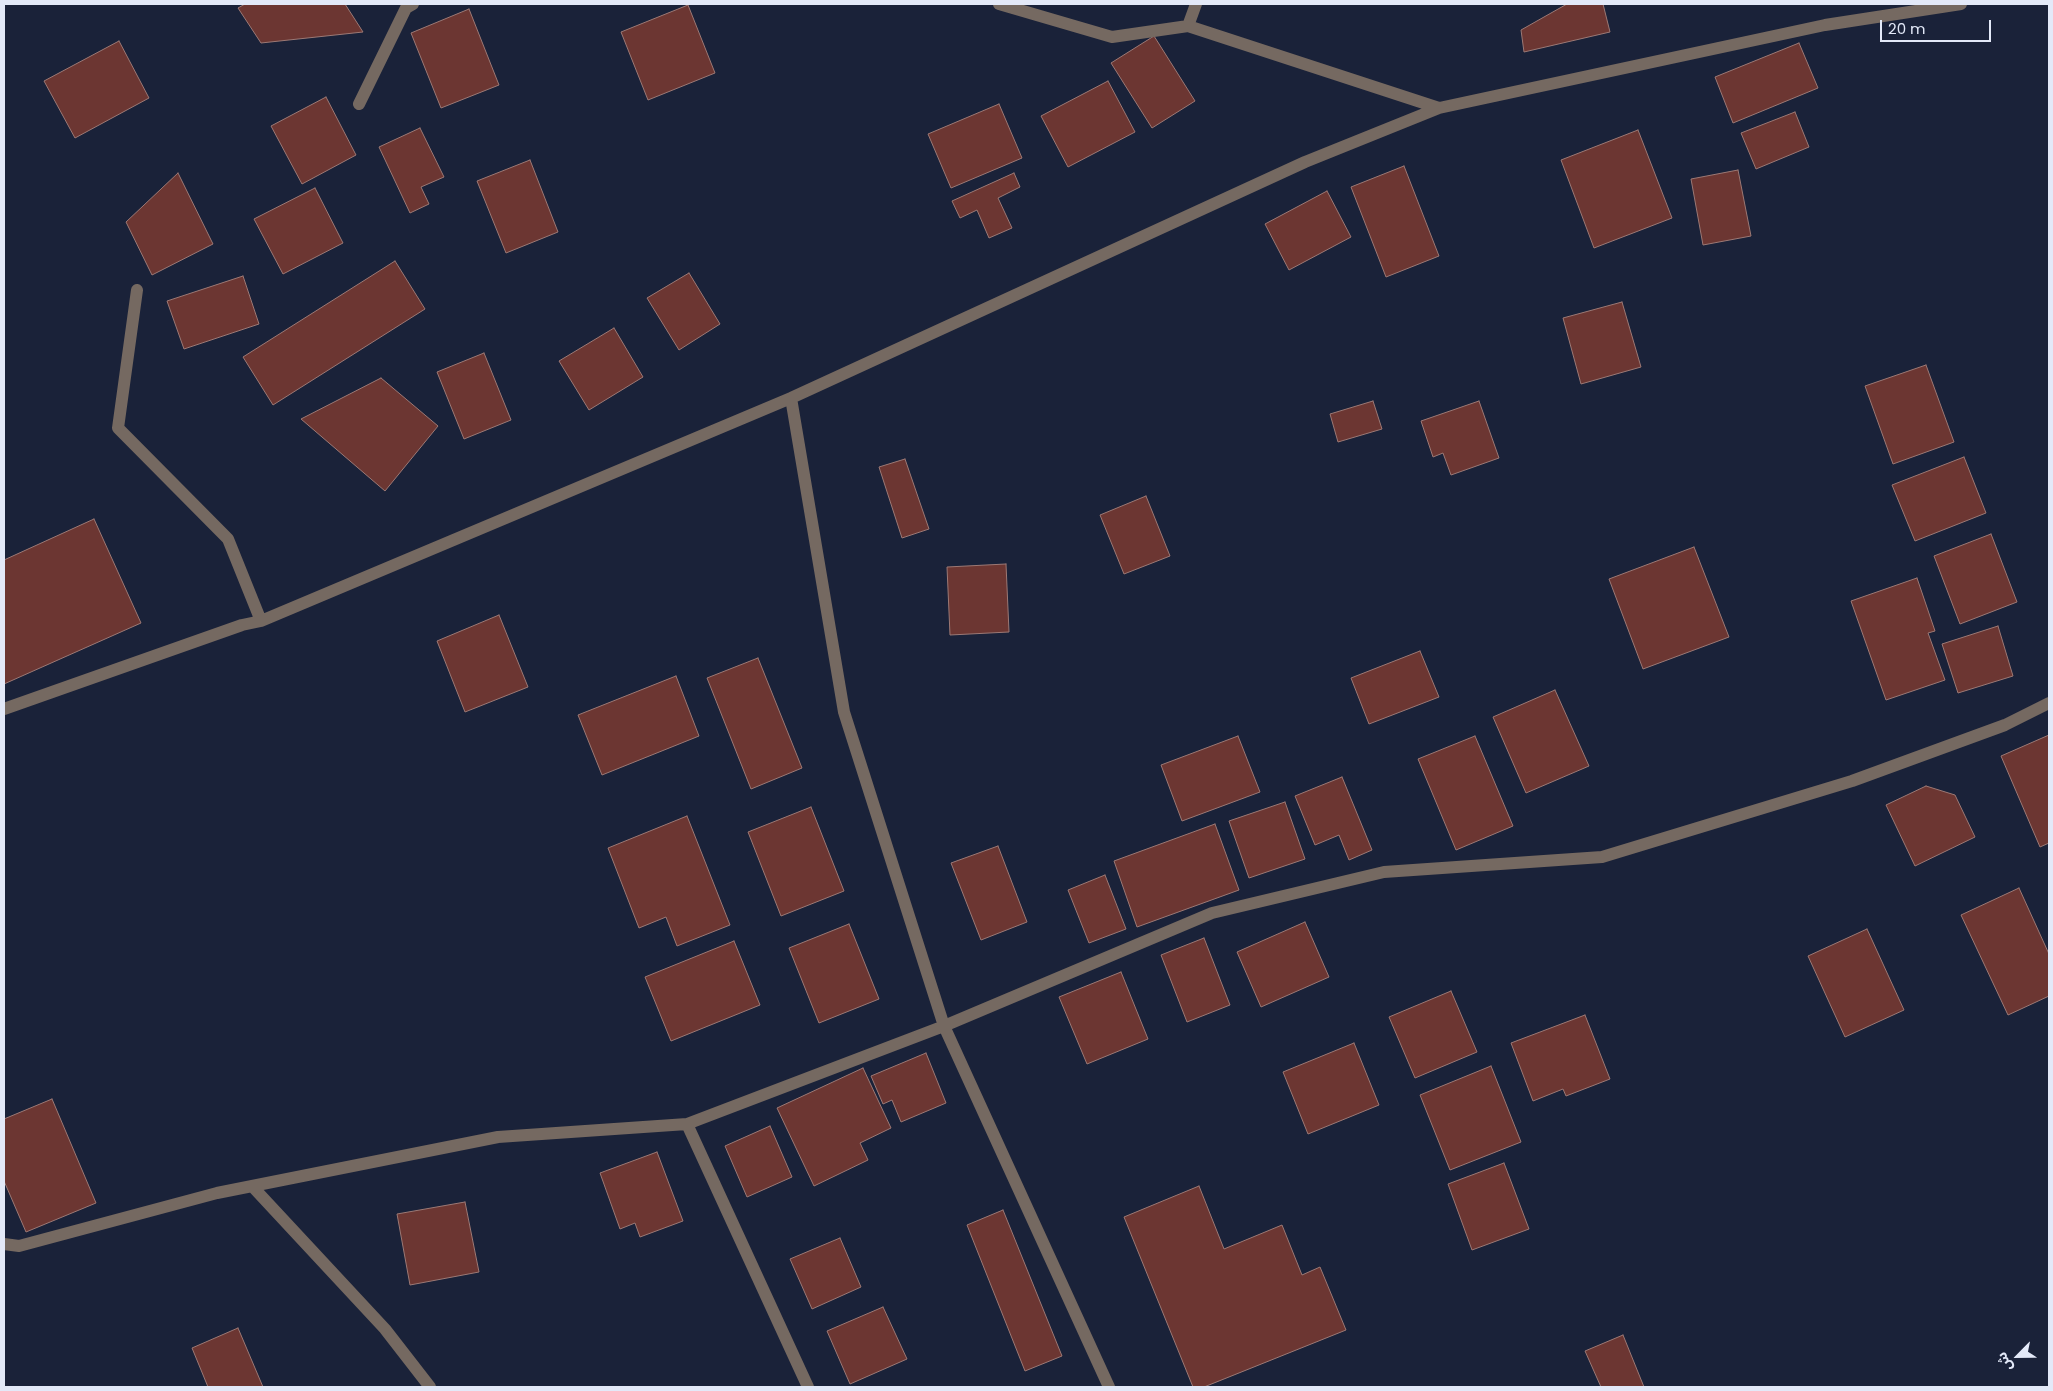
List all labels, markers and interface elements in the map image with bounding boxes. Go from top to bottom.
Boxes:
scale bar [1883,10,1994,42]
text: 20 m [1888,18,1926,39]
north arrow [1993,1331,2043,1381]
text: ش [1991,1349,2017,1375]

